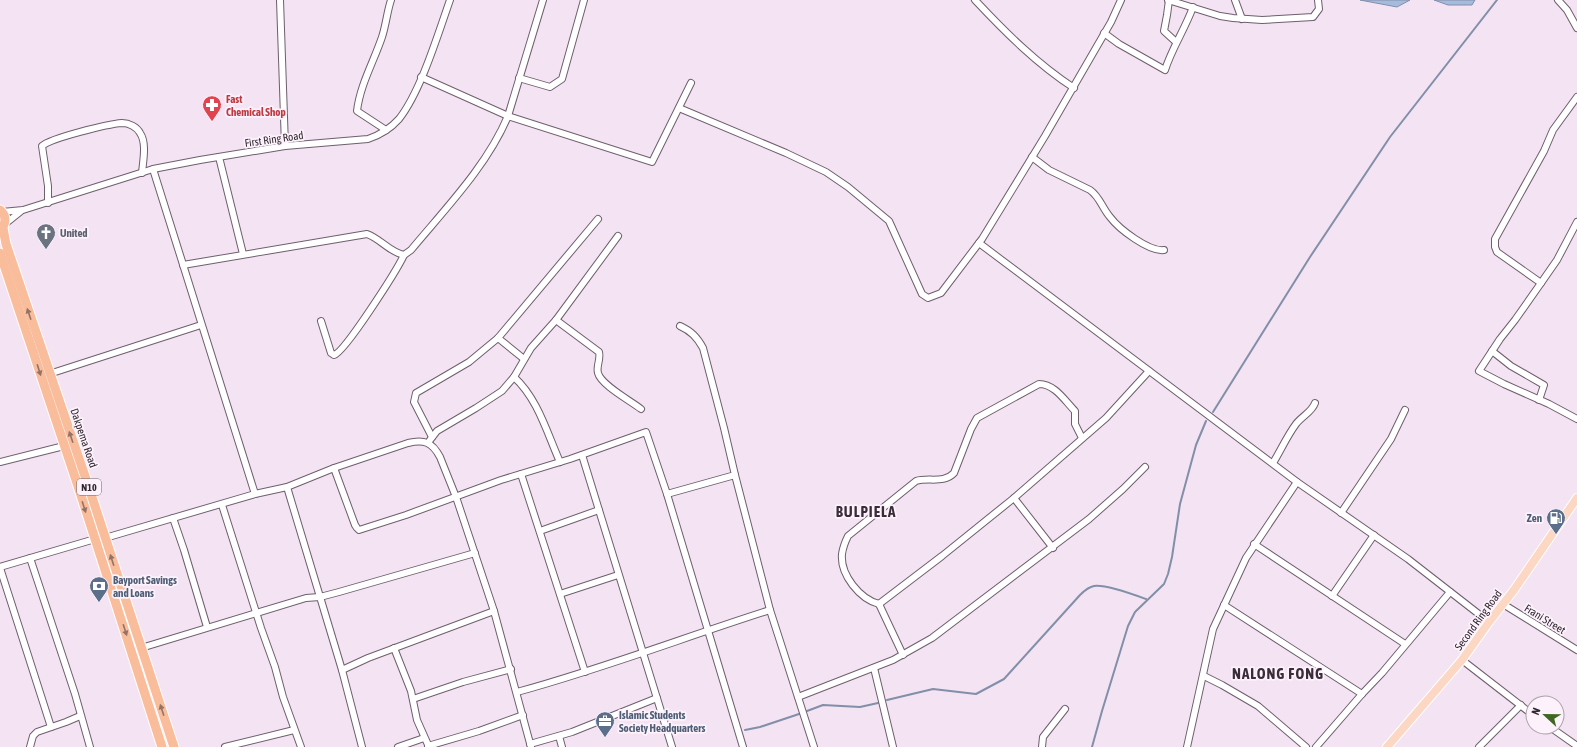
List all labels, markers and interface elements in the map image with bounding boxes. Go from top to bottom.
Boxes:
place label: Fast Chemical Shop [226,93,286,118]
pharmacy icon: Fast Chemical Shop [201,94,223,122]
street label: First Ring Road [244,129,304,149]
church icon: United [35,222,57,250]
place label: United [60,227,88,239]
one-way arrow [26,307,32,319]
one-way arrow [36,364,42,376]
street label: Dakpema Road [68,407,100,469]
one-way arrow [68,430,74,442]
road number: N10 [77,479,101,495]
one-way arrow [81,501,87,513]
district label: BULPIELA [836,503,896,520]
fuel station icon: Zen [1545,507,1567,535]
place label: Zen [1527,512,1542,524]
one-way arrow [109,554,115,566]
place label: Bayport Savings and Loans [113,574,177,599]
bank icon: Bayport Savings and Loans [88,575,110,603]
street label: Second Ring Road [1452,588,1504,652]
street label: Frani Street [1522,602,1568,636]
one-way arrow [122,625,128,637]
district label: NALONG FONG [1232,665,1324,682]
north arrow [1525,695,1565,735]
one-way arrow [158,704,164,716]
text: N [1529,706,1543,717]
place label: Islamic Students Society Headquarters [619,709,705,734]
office icon: Islamic Students Society Headquarters [594,710,616,738]

